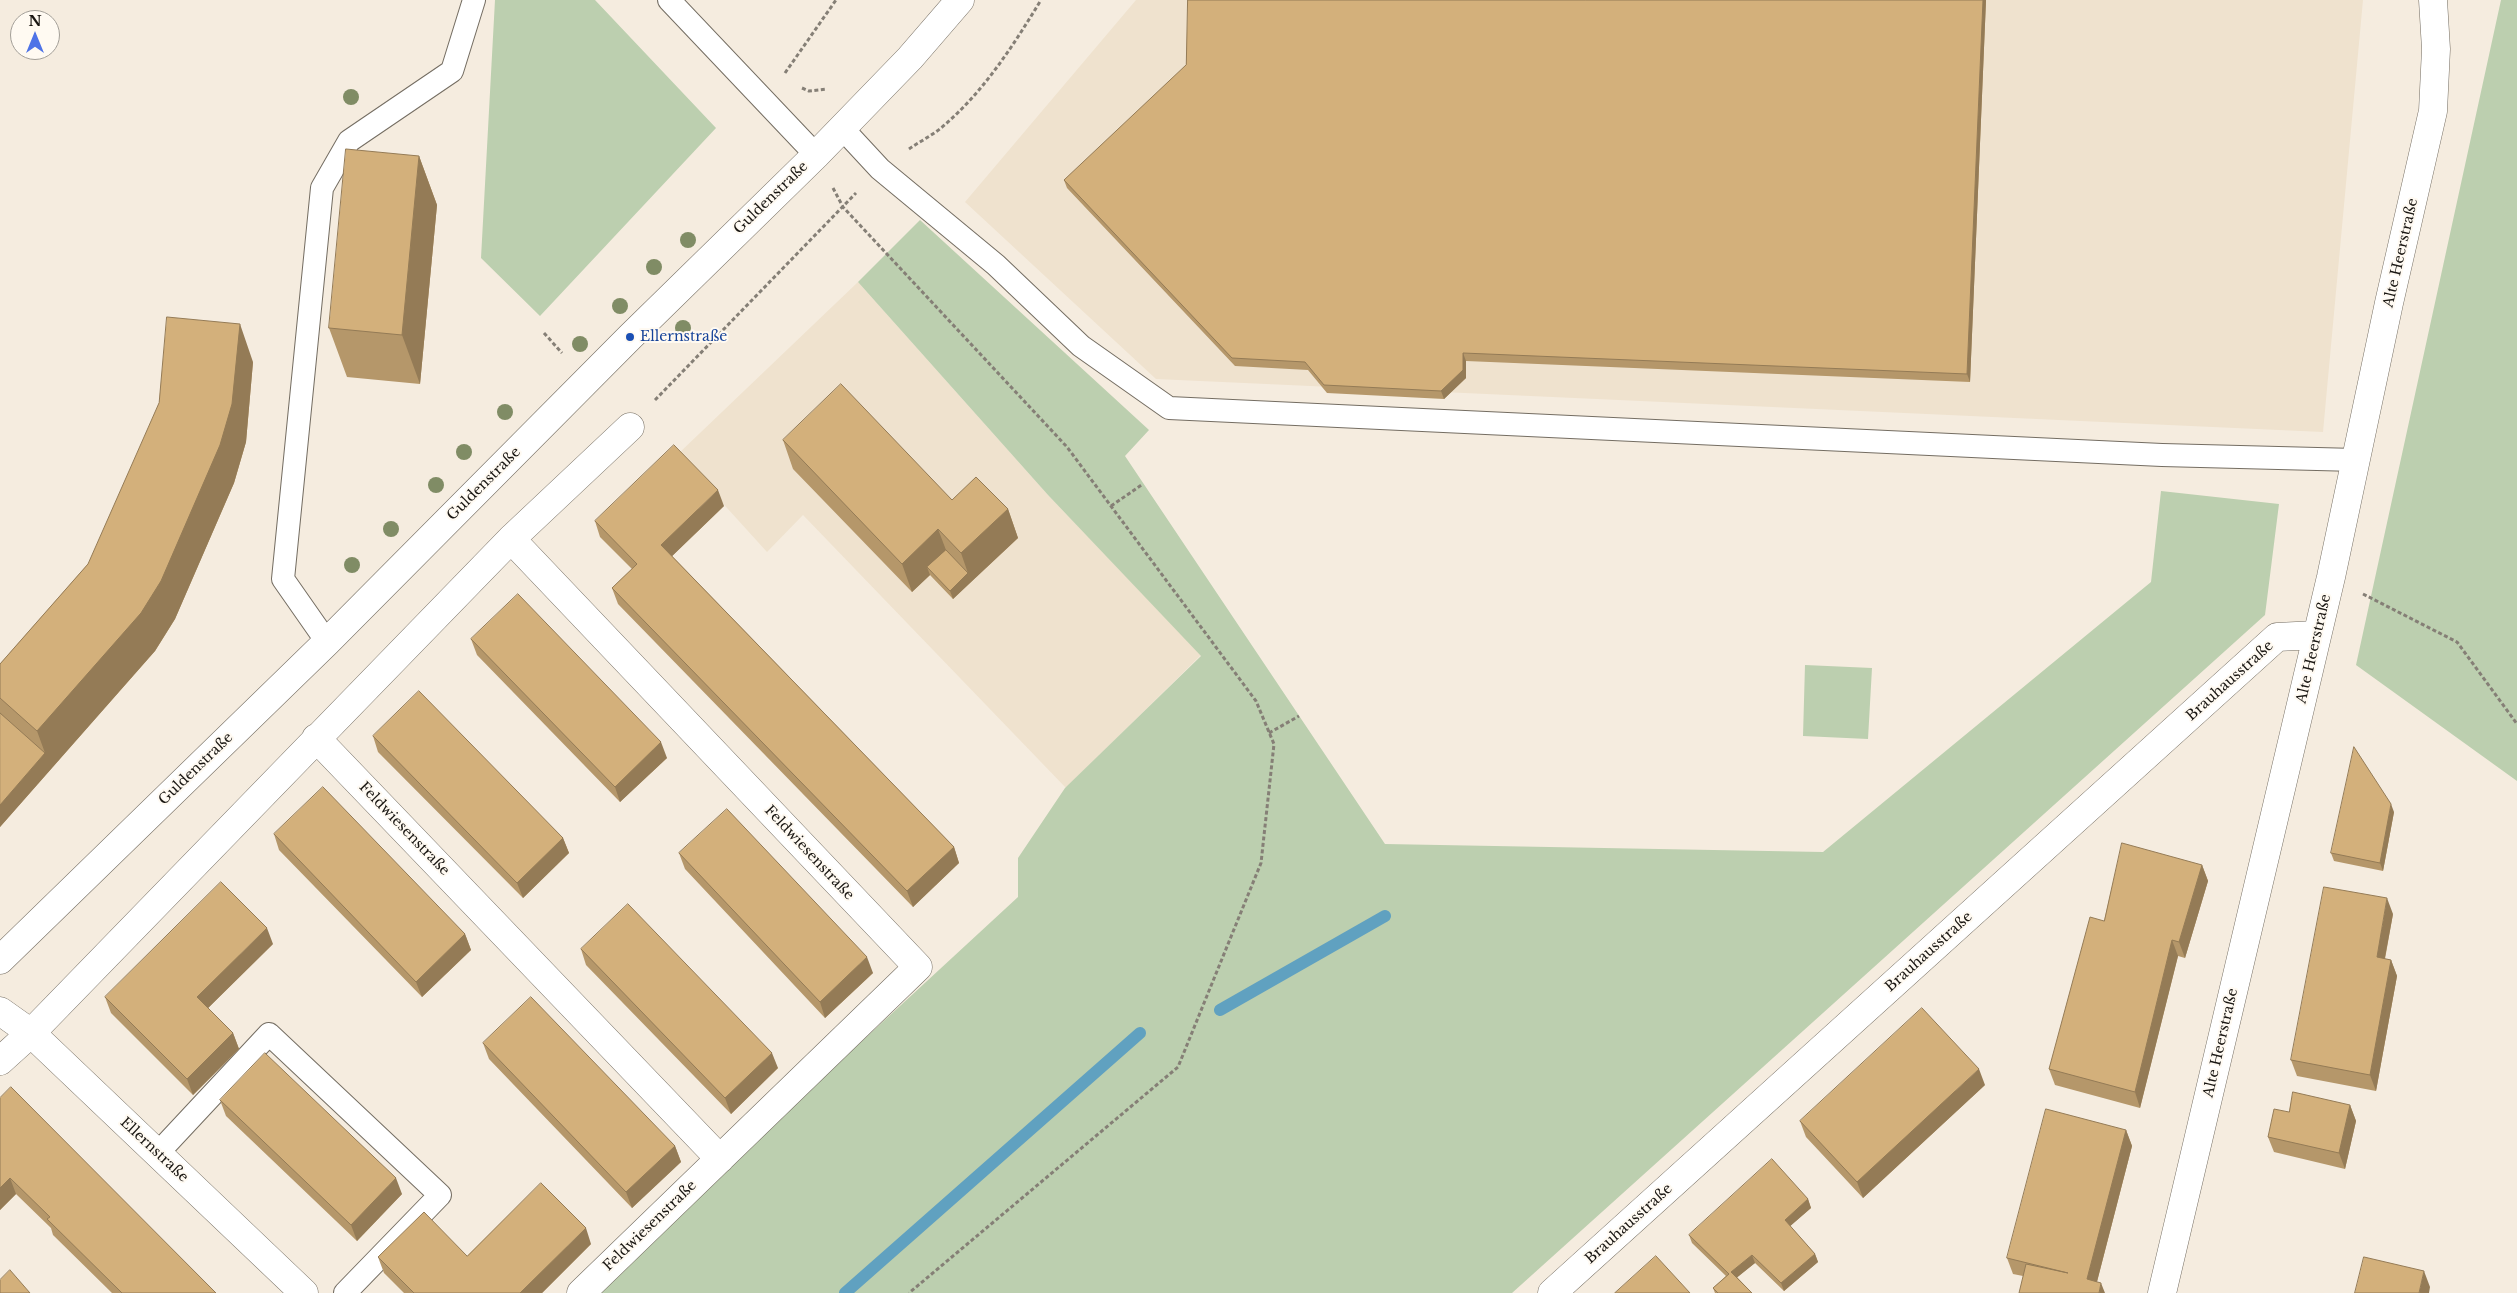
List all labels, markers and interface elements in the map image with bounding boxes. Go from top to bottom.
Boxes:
north arrow [10,10,60,60]
text: N [28,12,42,30]
street label: Guldenstraße [730,158,812,238]
street label: Alte Heerstraße [2380,197,2422,309]
place label: Ellernstraße [640,329,727,345]
marker: Ellernstraße [624,331,636,343]
street label: Guldenstraße [444,444,524,524]
street label: Alte Heerstraße [2293,593,2335,705]
street label: Brauhausstraße [2183,638,2277,724]
street label: Guldenstraße [155,729,237,809]
street label: Feldwiesenstraße [355,779,453,879]
street label: Feldwiesenstraße [761,802,857,904]
street label: Brauhausstraße [1882,909,1976,995]
street label: Alte Heerstraße [2200,987,2242,1099]
street label: Ellernstraße [116,1114,192,1186]
street label: Feldwiesenstraße [600,1177,700,1275]
street label: Brauhausstraße [1582,1181,1676,1267]

